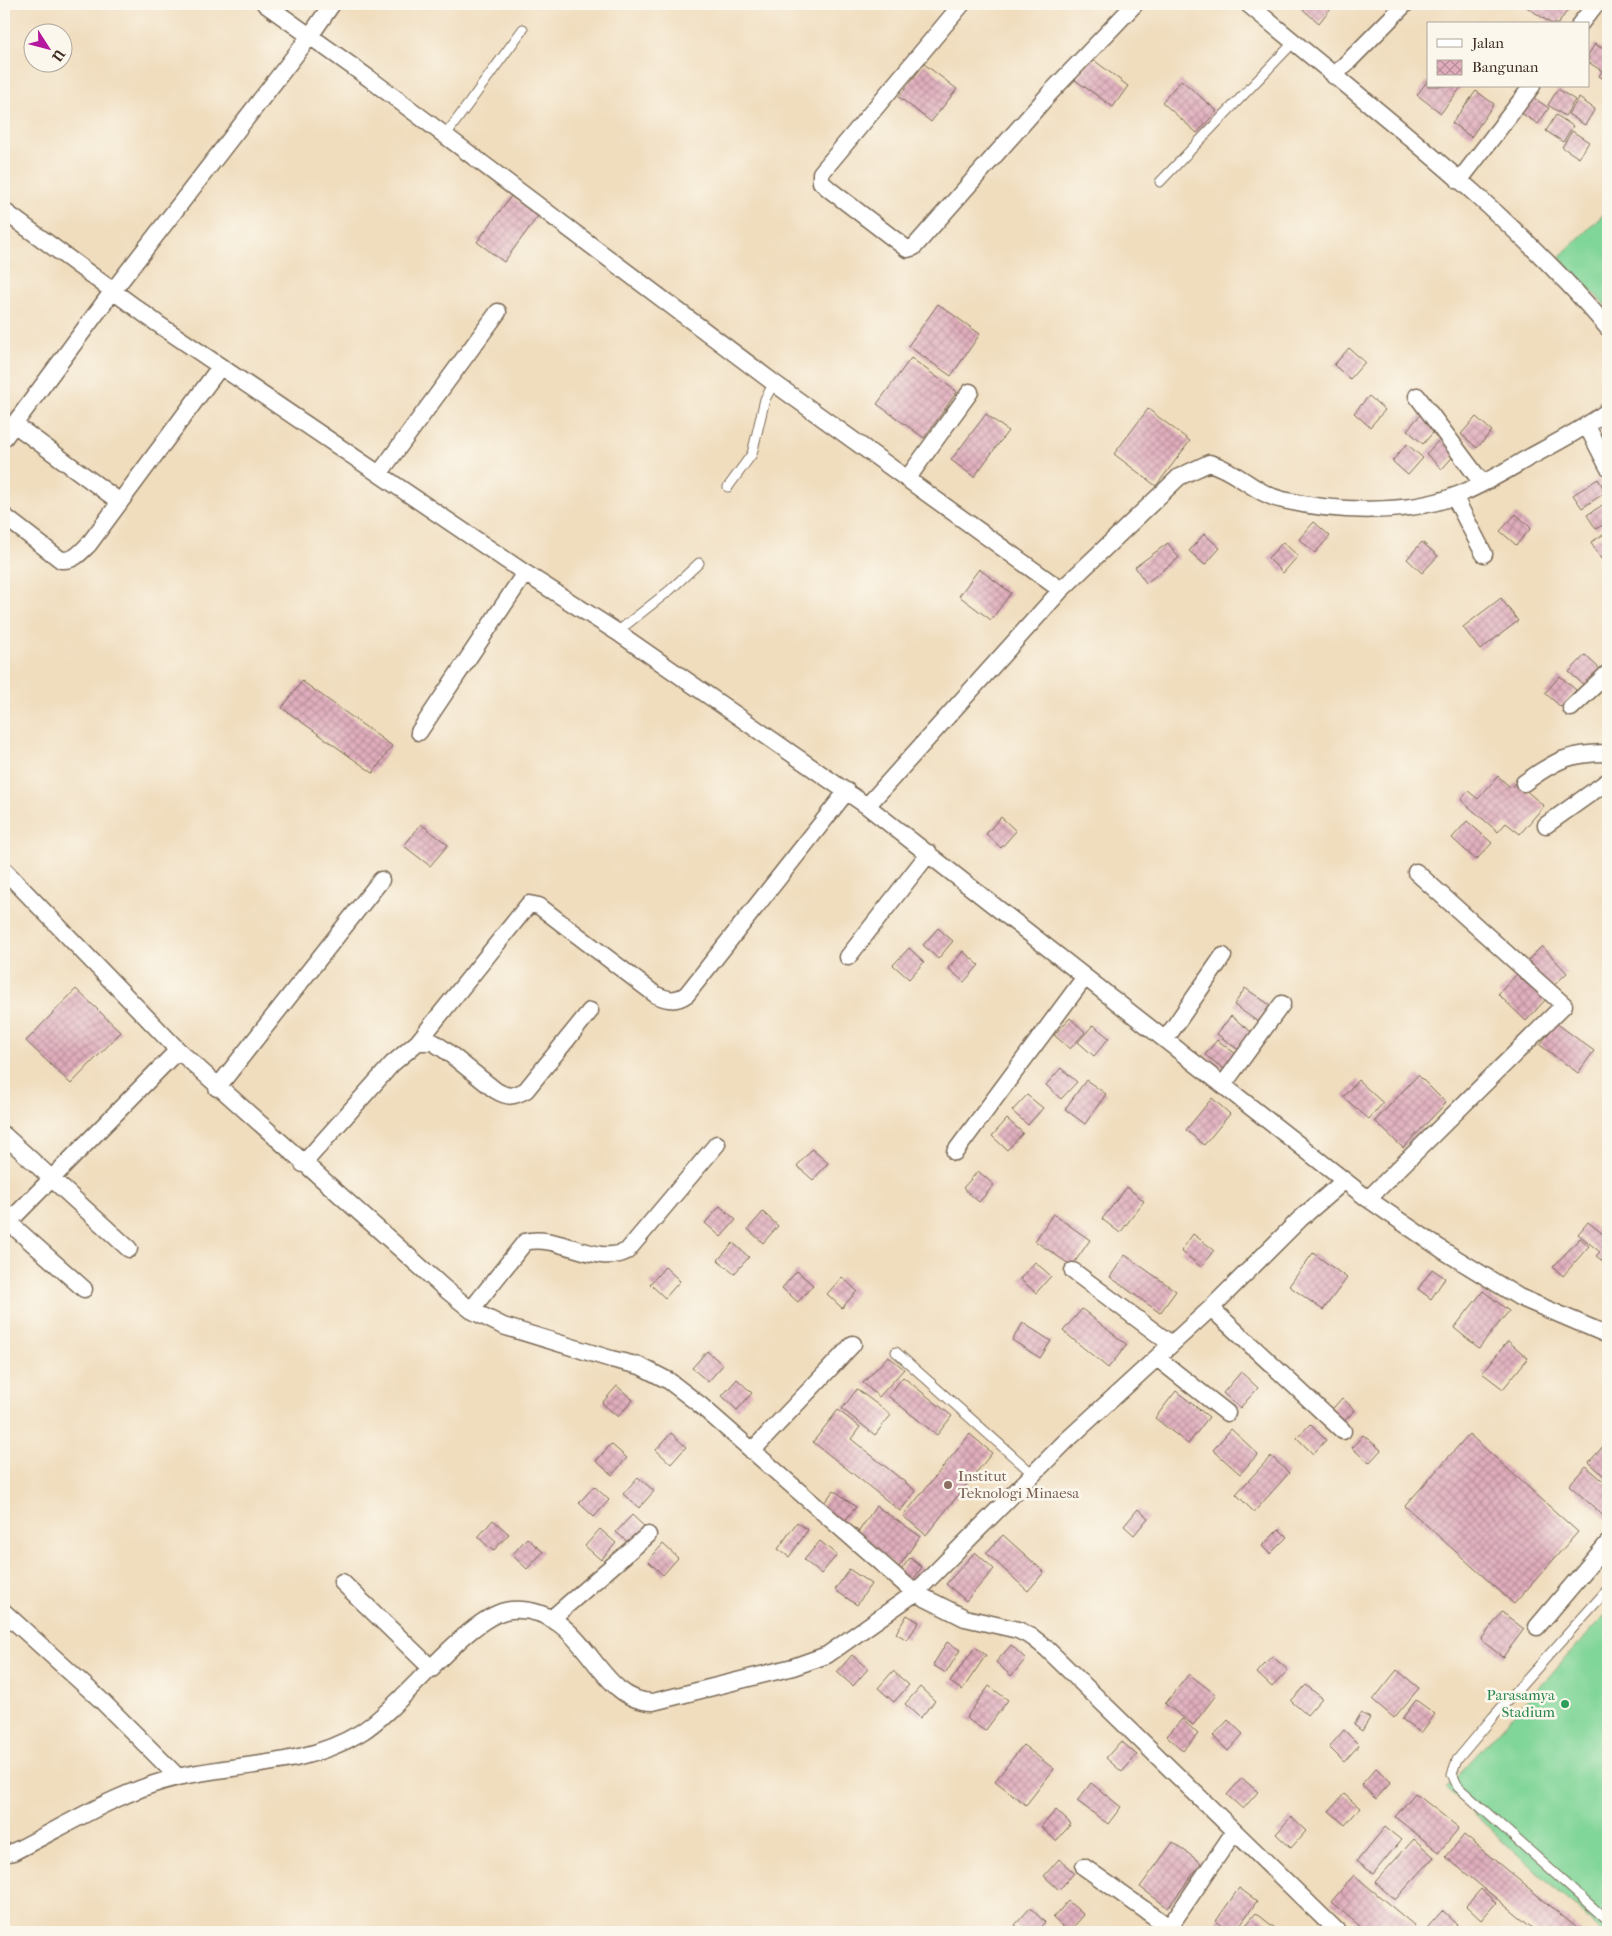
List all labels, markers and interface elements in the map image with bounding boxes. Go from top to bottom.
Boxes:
north arrow [22,22,72,72]
legend [1427,22,1590,88]
text: Jalan [1471,34,1504,52]
text: U [48,45,69,65]
text: Bangunan [1472,58,1539,76]
place label: Institut Teknologi Minaesa [958,1467,1080,1502]
marker: Institut Teknologi Minaesa [942,1479,954,1491]
place label: Parasamya Stadium [1487,1686,1556,1721]
marker: Parasamya Stadium [1559,1698,1571,1710]

